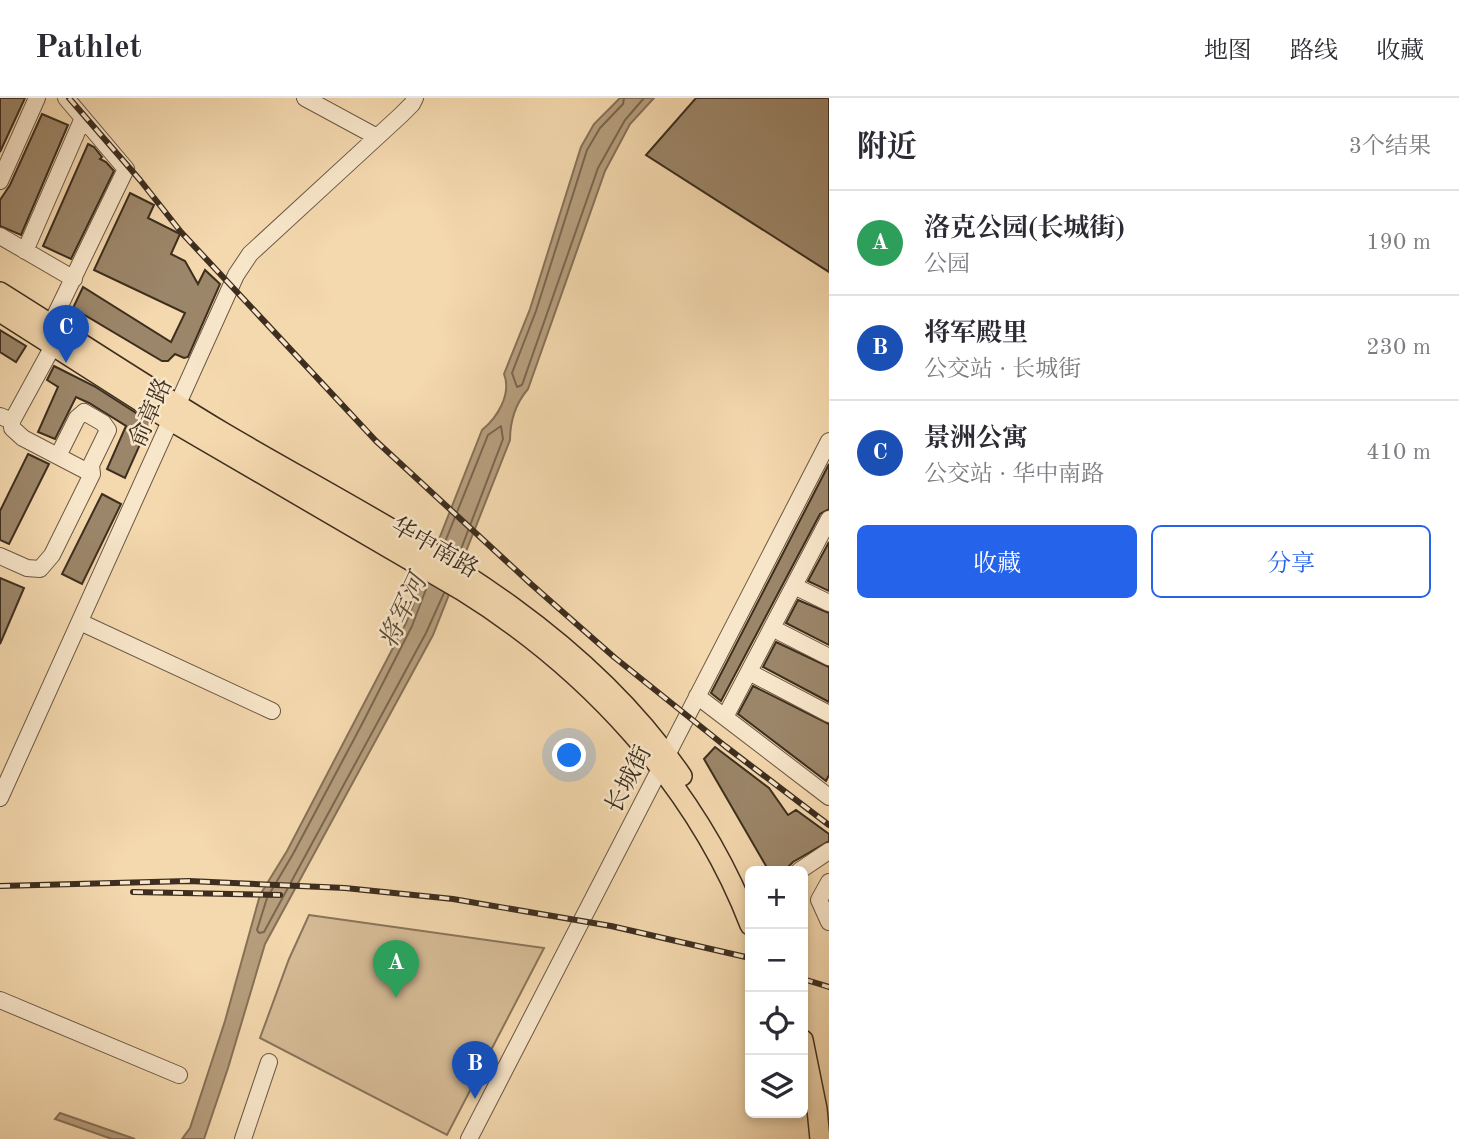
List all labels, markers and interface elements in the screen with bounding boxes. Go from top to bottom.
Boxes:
text: Pathlet [35,32,142,65]
text: 地图 [1204,40,1252,64]
text: 路线 [1290,40,1338,64]
text: 收藏 [1376,40,1424,64]
text: 附近 [857,133,917,163]
text: 3个结果 [1349,135,1431,158]
text: 洛克公园(长城街) [924,216,1125,242]
text: A [871,231,889,254]
text: 190 m [1366,231,1431,254]
text: 公园 [924,253,970,276]
pin: C [43,305,89,363]
text: 将军殿里 [924,321,1028,347]
text: B [872,336,888,359]
text: 230 m [1366,336,1431,359]
text: 公交站 · 长城街 [924,358,1081,381]
street label: 俞章路 [123,374,177,451]
text: 景洲公寓 [924,426,1028,452]
text: C [872,441,888,464]
text: 410 m [1366,441,1431,464]
text: 公交站 · 华中南路 [924,463,1104,486]
street label: 华中南路 [386,512,483,583]
button: 收藏 [857,525,1137,598]
button: 分享 [1151,525,1431,598]
water label: 将军河 [374,567,434,653]
your location [552,738,586,772]
street label: 长城街 [600,741,657,817]
map controls [745,866,808,1118]
button: + [745,866,808,929]
button: − [745,929,808,992]
pin: A [373,940,419,998]
button: locate [745,992,808,1055]
pin: B [452,1041,498,1099]
button: layers [745,1055,808,1118]

